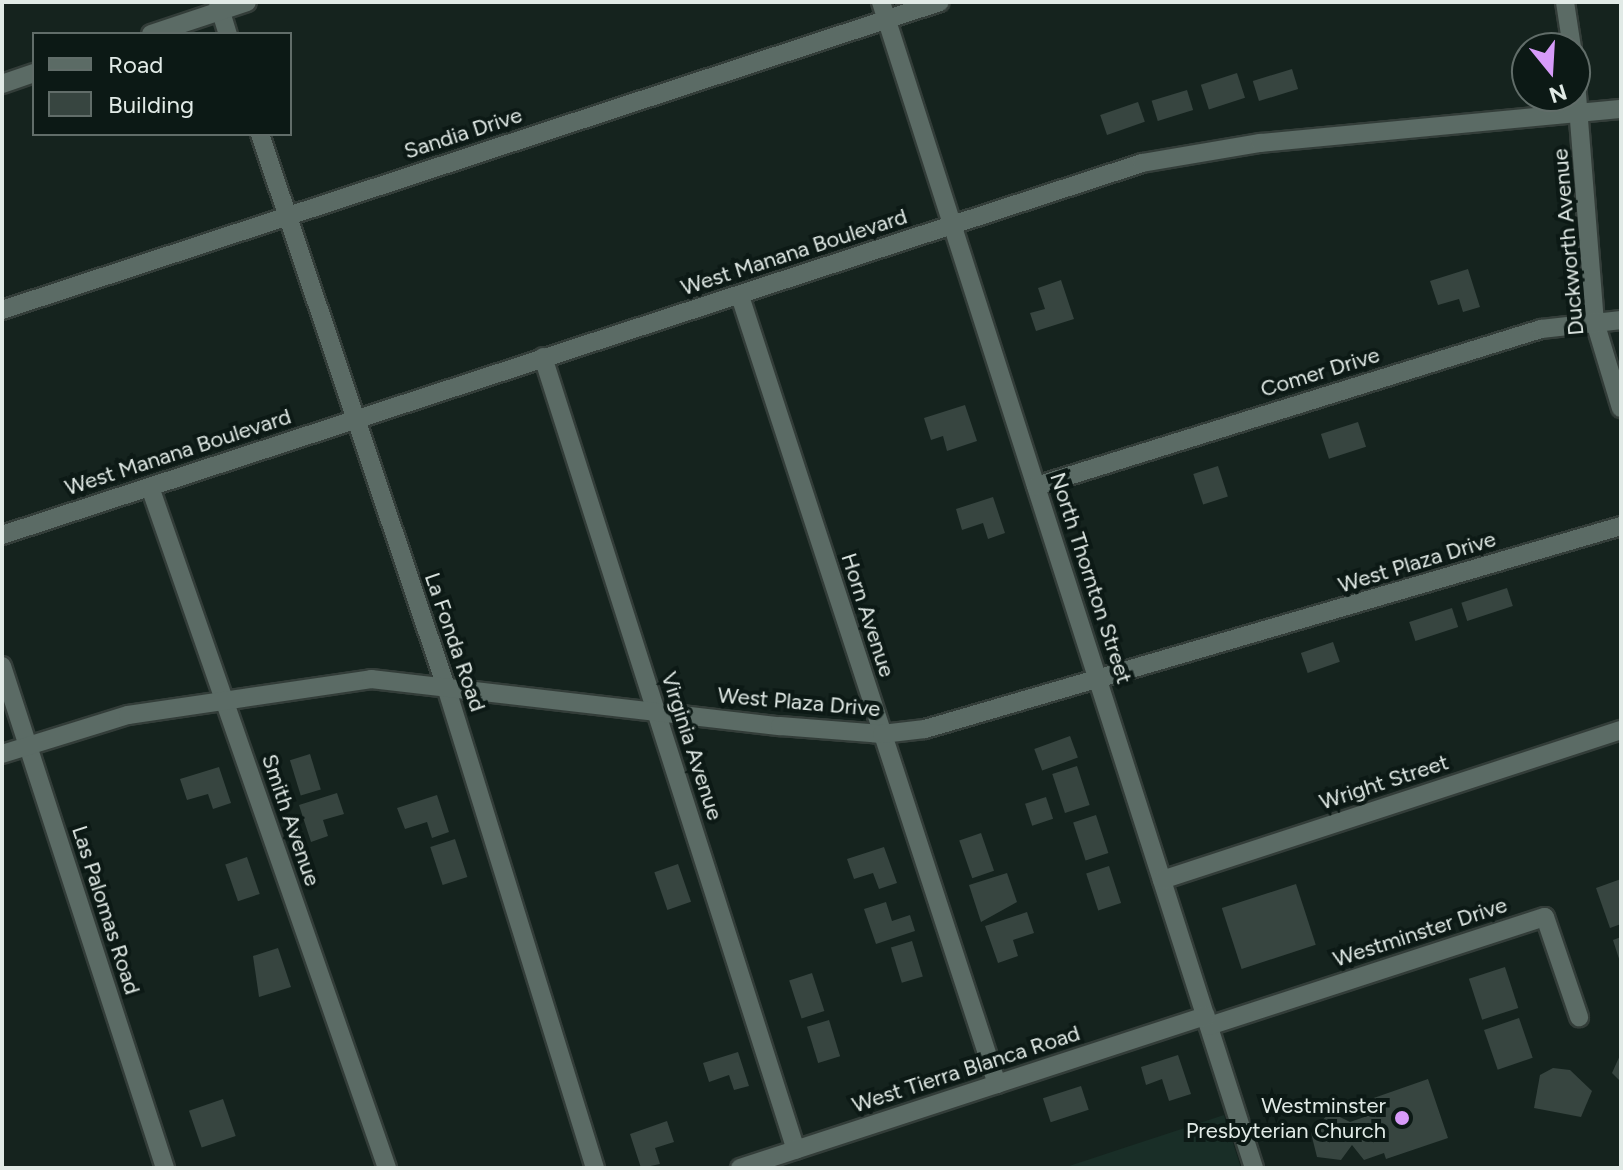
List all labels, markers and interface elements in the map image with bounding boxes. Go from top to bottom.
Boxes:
legend [32,32,292,136]
north arrow [1511,32,1591,112]
text: Road [108,50,163,79]
text: N [1546,78,1570,109]
text: Building [108,90,194,119]
street label: Sandia Drive [401,102,525,164]
street label: Duckworth Avenue [1547,147,1589,337]
street label: West Manana Boulevard [678,203,910,301]
street label: Comer Drive [1257,341,1383,403]
street label: West Manana Boulevard [62,403,294,501]
street label: North Thornton Street [1044,469,1138,687]
street label: West Plaza Drive [1335,525,1499,599]
street label: Horn Avenue [836,550,900,680]
street label: La Fonda Road [419,569,491,715]
street label: Virginia Avenue [656,669,728,823]
street label: West Plaza Drive [716,682,882,722]
street label: Wright Street [1316,749,1452,815]
street label: Smith Avenue [256,751,326,889]
street label: Las Palomas Road [66,822,146,998]
street label: Westminster Drive [1330,891,1510,973]
street label: West Tierra Blanca Road [849,1020,1083,1118]
place label: Westminster Presbyterian Church [1186,1092,1386,1144]
marker: Westminster Presbyterian Church [1393,1109,1411,1127]

